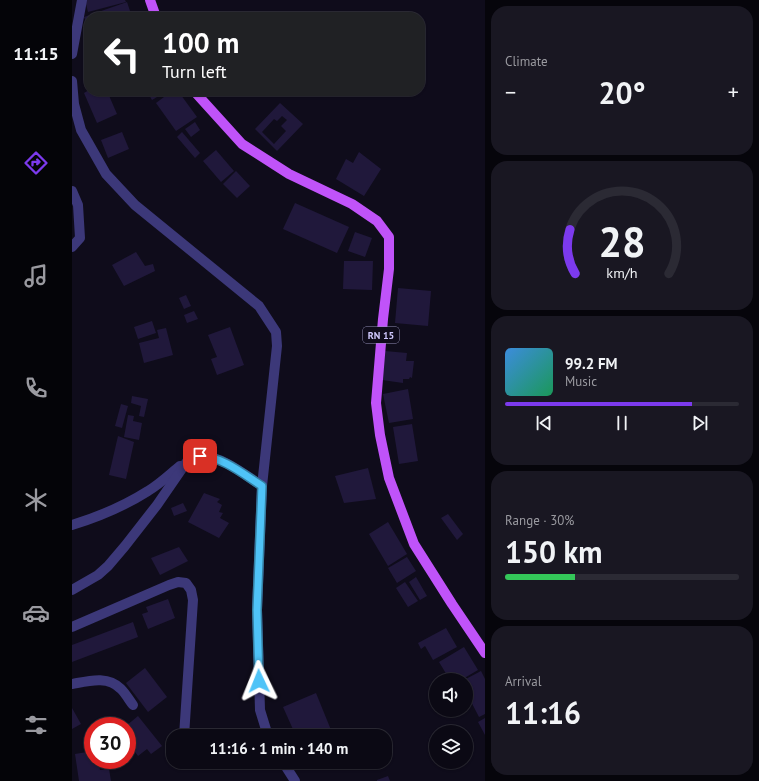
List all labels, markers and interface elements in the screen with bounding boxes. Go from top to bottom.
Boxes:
text: 100 m [162,24,239,61]
icon: left [96,28,148,80]
text: 11:15 [13,42,59,65]
text: Climate [505,53,548,70]
text: Turn left [162,60,227,83]
text: 20° [598,73,646,112]
text: − [505,78,516,106]
text: + [728,78,739,106]
icon: directions [22,149,50,177]
text: 28 [598,214,646,267]
icon: music [22,262,50,290]
text: km/h [606,262,638,281]
road number: RN 15 [363,327,399,343]
text: 99.2 FM [565,354,618,373]
text: Music [565,373,597,390]
icon: phone [22,374,50,402]
icon: previous [533,412,555,434]
icon: pause [611,412,633,434]
icon: next [689,412,711,434]
pin [183,439,217,473]
icon: arrive [189,445,211,467]
icon: climate [22,486,50,514]
text: Range · 30% [505,512,574,529]
text: 150 km [505,532,603,571]
icon: car [22,599,50,627]
position arrow [238,660,280,702]
map controls [429,673,473,769]
button: sound [429,673,473,717]
text: Arrival [505,673,541,690]
text: 11:16 [505,693,581,732]
icon: filters [22,711,50,739]
speed limit sign: 30 [84,717,136,769]
button: layers [429,725,473,769]
text: 11:16 · 1 min · 140 m [210,739,348,758]

